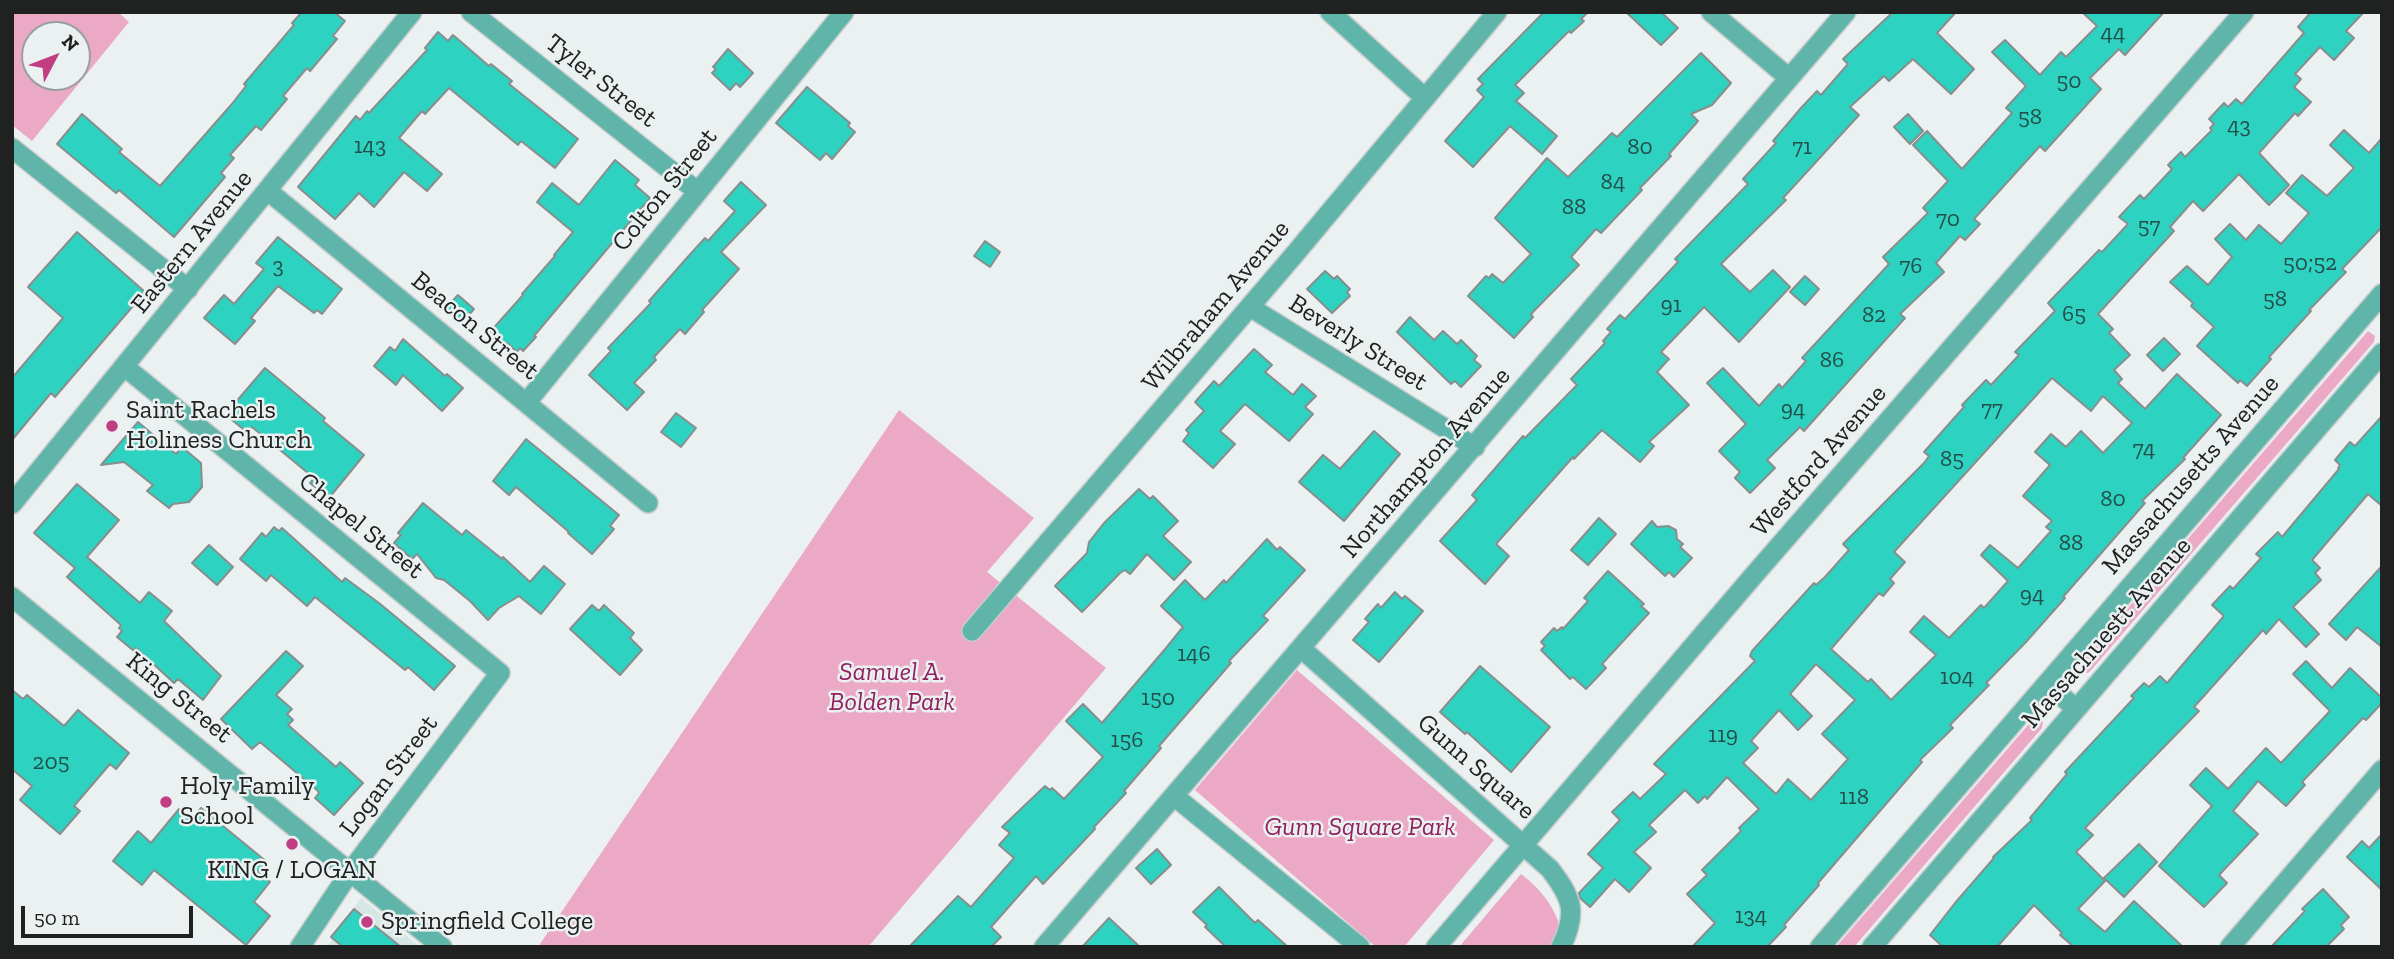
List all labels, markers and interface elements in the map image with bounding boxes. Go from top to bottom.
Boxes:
house number: 44 [2101,19,2125,47]
north arrow [21,21,91,91]
street label: Tyler Street [539,28,663,134]
text: N [57,30,84,56]
house number: 50 [2056,67,2082,95]
house number: 58 [2018,103,2042,131]
house number: 43 [2227,112,2251,140]
street label: Colton Street [606,122,724,258]
house number: 143 [354,132,386,160]
house number: 80 [1627,133,1653,161]
house number: 71 [1792,133,1812,161]
street label: Eastern Avenue [125,164,259,320]
house number: 84 [1601,168,1625,196]
house number: 88 [1562,193,1586,221]
house number: 70 [1936,205,1960,233]
house number: 57 [2138,212,2160,240]
street label: Wilbraham Avenue [1136,214,1296,398]
house number: 50;52 [2283,249,2337,277]
house number: 3 [272,252,284,280]
house number: 76 [1899,252,1923,280]
street label: Beacon Street [405,265,545,387]
house number: 58 [2263,285,2287,313]
street label: Beverly Street [1283,288,1433,398]
house number: 91 [1660,291,1682,319]
house number: 65 [2062,300,2086,328]
house number: 82 [1862,301,1886,329]
house number: 86 [1820,346,1844,374]
street label: Northampton Avenue [1335,361,1517,565]
street label: Massachusetts Avenue [2096,369,2286,581]
street label: Westford Avenue [1744,379,1894,543]
place label: Saint Rachels Holiness Church [126,395,312,457]
house number: 94 [1781,395,1805,423]
house number: 77 [1981,395,2003,423]
marker: Saint Rachels Holiness Church [104,418,120,434]
house number: 74 [2133,435,2155,463]
house number: 85 [1940,445,1964,473]
street label: Chapel Street [292,466,430,586]
house number: 80 [2100,485,2126,513]
house number: 88 [2059,529,2083,557]
street label: Massachuestt Avenue [2016,531,2198,735]
house number: 94 [2020,581,2044,609]
house number: 146 [1177,640,1211,668]
street label: King Street [120,646,238,750]
park label: Samuel A. Bolden Park [829,657,955,718]
house number: 104 [1940,663,1974,691]
house number: 150 [1141,684,1175,712]
street label: Gunn Square [1411,707,1541,827]
street label: Logan Street [333,709,445,843]
house number: 119 [1708,721,1738,749]
house number: 156 [1111,726,1143,754]
house number: 205 [33,748,69,776]
place label: Holy Family School [180,771,314,832]
house number: 118 [1839,783,1869,811]
marker: Holy Family School [158,794,174,810]
park label: Gunn Square Park [1264,812,1456,844]
marker: KING / LOGAN [284,836,300,852]
place label: KING / LOGAN [207,855,377,887]
scale bar [24,892,196,936]
house number: 134 [1735,902,1767,930]
text: 50 m [34,905,80,930]
place label: Springfield College [381,906,593,938]
marker: Springfield College [359,914,375,930]

